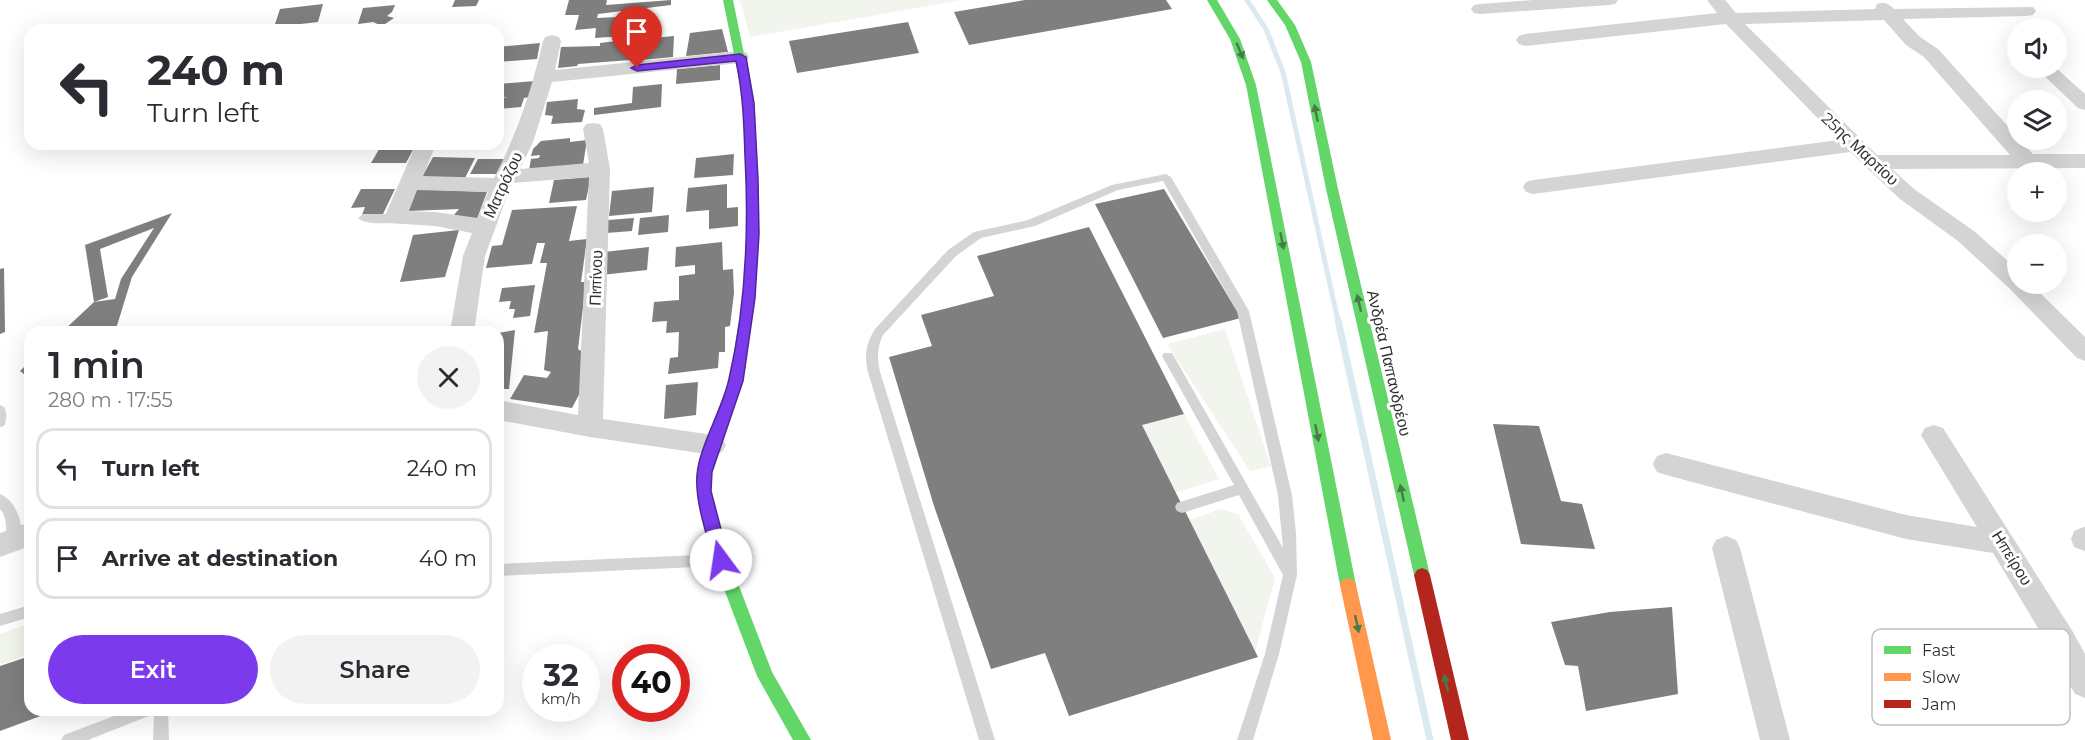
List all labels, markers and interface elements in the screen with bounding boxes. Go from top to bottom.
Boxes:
pin [611,6,662,68]
icon: arrive [620,15,653,48]
map controls [2007,18,2067,294]
button: sound [2007,18,2067,78]
one-way arrow [1235,43,1245,61]
text: 240 m [147,44,285,96]
icon: left [48,48,126,126]
button: layers [2007,90,2067,150]
text: Turn left [147,96,260,129]
one-way arrow [1311,103,1320,122]
street label: 25ης Μαρτίου [1818,109,1902,189]
street label: Ματρόζου [479,149,527,221]
button: + [2007,162,2067,222]
one-way arrow [1277,232,1286,251]
button: − [2007,234,2067,294]
street label: Πιπίνου [586,250,606,306]
street label: Ανδρέα Παπανδρέου [1363,288,1415,438]
one-way arrow [1353,294,1363,312]
text: 1 min [48,343,145,387]
button: close [417,346,480,409]
text: 280 m · 17:55 [48,388,173,412]
one-way arrow [1313,424,1322,443]
icon: left [51,452,84,485]
text: Turn left [102,455,200,482]
text: 240 m [407,455,477,482]
one-way arrow [1397,483,1406,502]
street label: Ηπείρου [1988,527,2036,589]
position arrow [689,528,753,592]
icon: arrive [51,542,84,575]
text: Arrive at destination [102,545,338,572]
text: 40 m [419,545,477,572]
one-way arrow [1352,615,1362,633]
legend [1872,629,2070,725]
button: Exit [48,635,258,704]
button: Share [270,635,480,704]
text: Fast [1922,641,1956,660]
speed limit sign: 40 [612,644,690,722]
text: 32 [543,657,579,694]
text: Slow [1922,668,1960,687]
one-way arrow [1441,674,1451,692]
text: km/h [541,689,581,708]
text: Jam [1921,695,1956,714]

